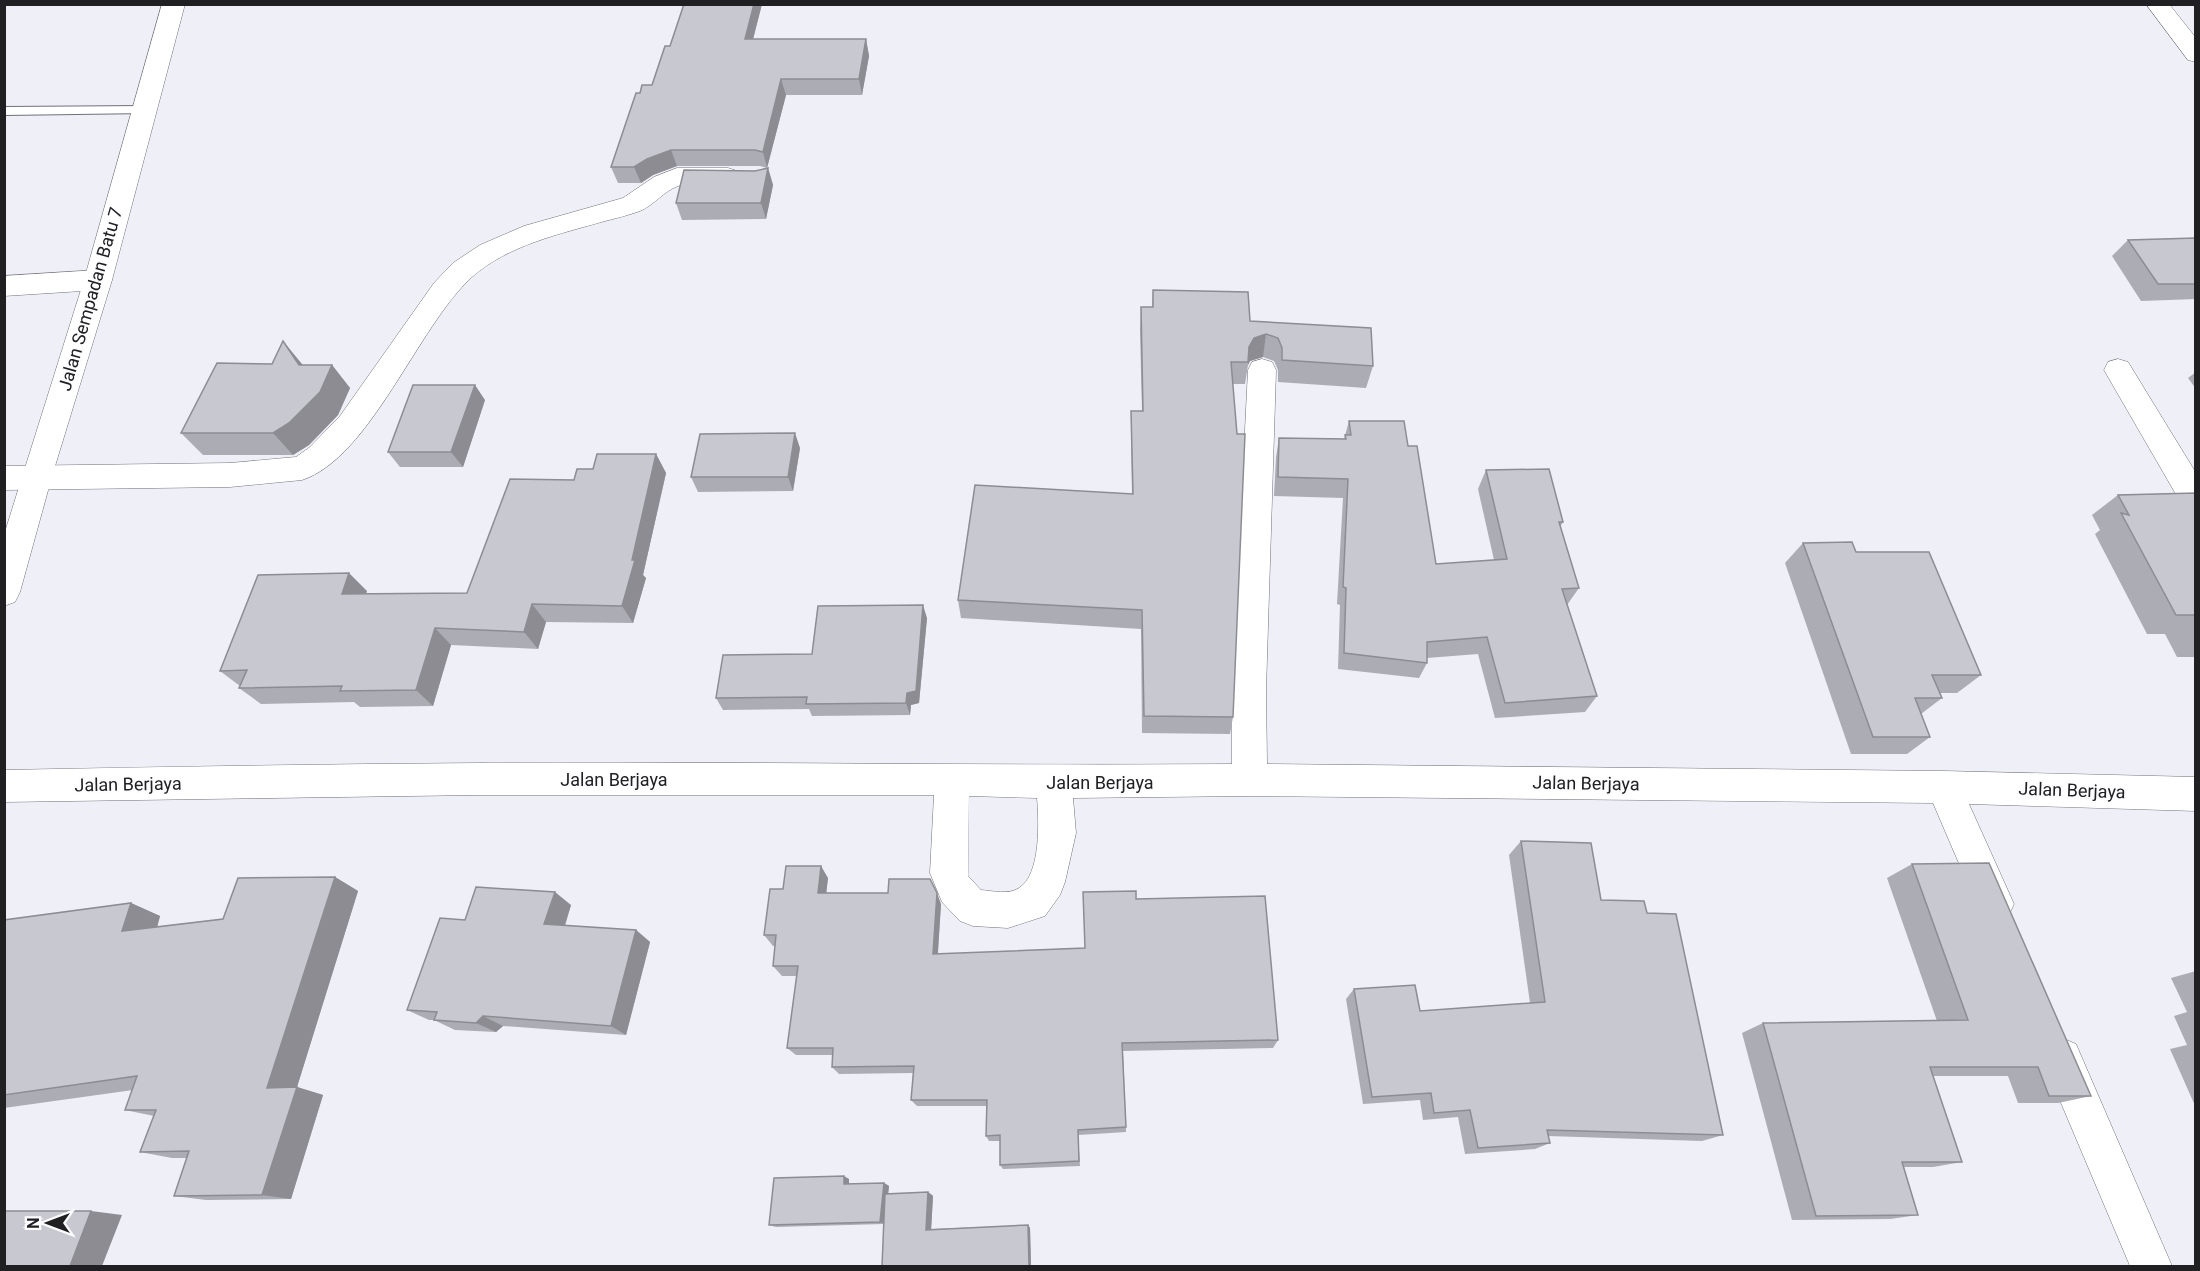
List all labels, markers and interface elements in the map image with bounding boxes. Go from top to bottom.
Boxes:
street label: Jalan Sempadan Batu 7 [54,205,126,393]
street label: Jalan Berjaya [560,769,668,790]
street label: Jalan Berjaya [1046,772,1154,793]
street label: Jalan Berjaya [1532,772,1640,794]
street label: Jalan Berjaya [74,773,182,795]
street label: Jalan Berjaya [2018,778,2126,802]
north arrow [18,1193,78,1253]
text: N [24,1217,43,1229]

